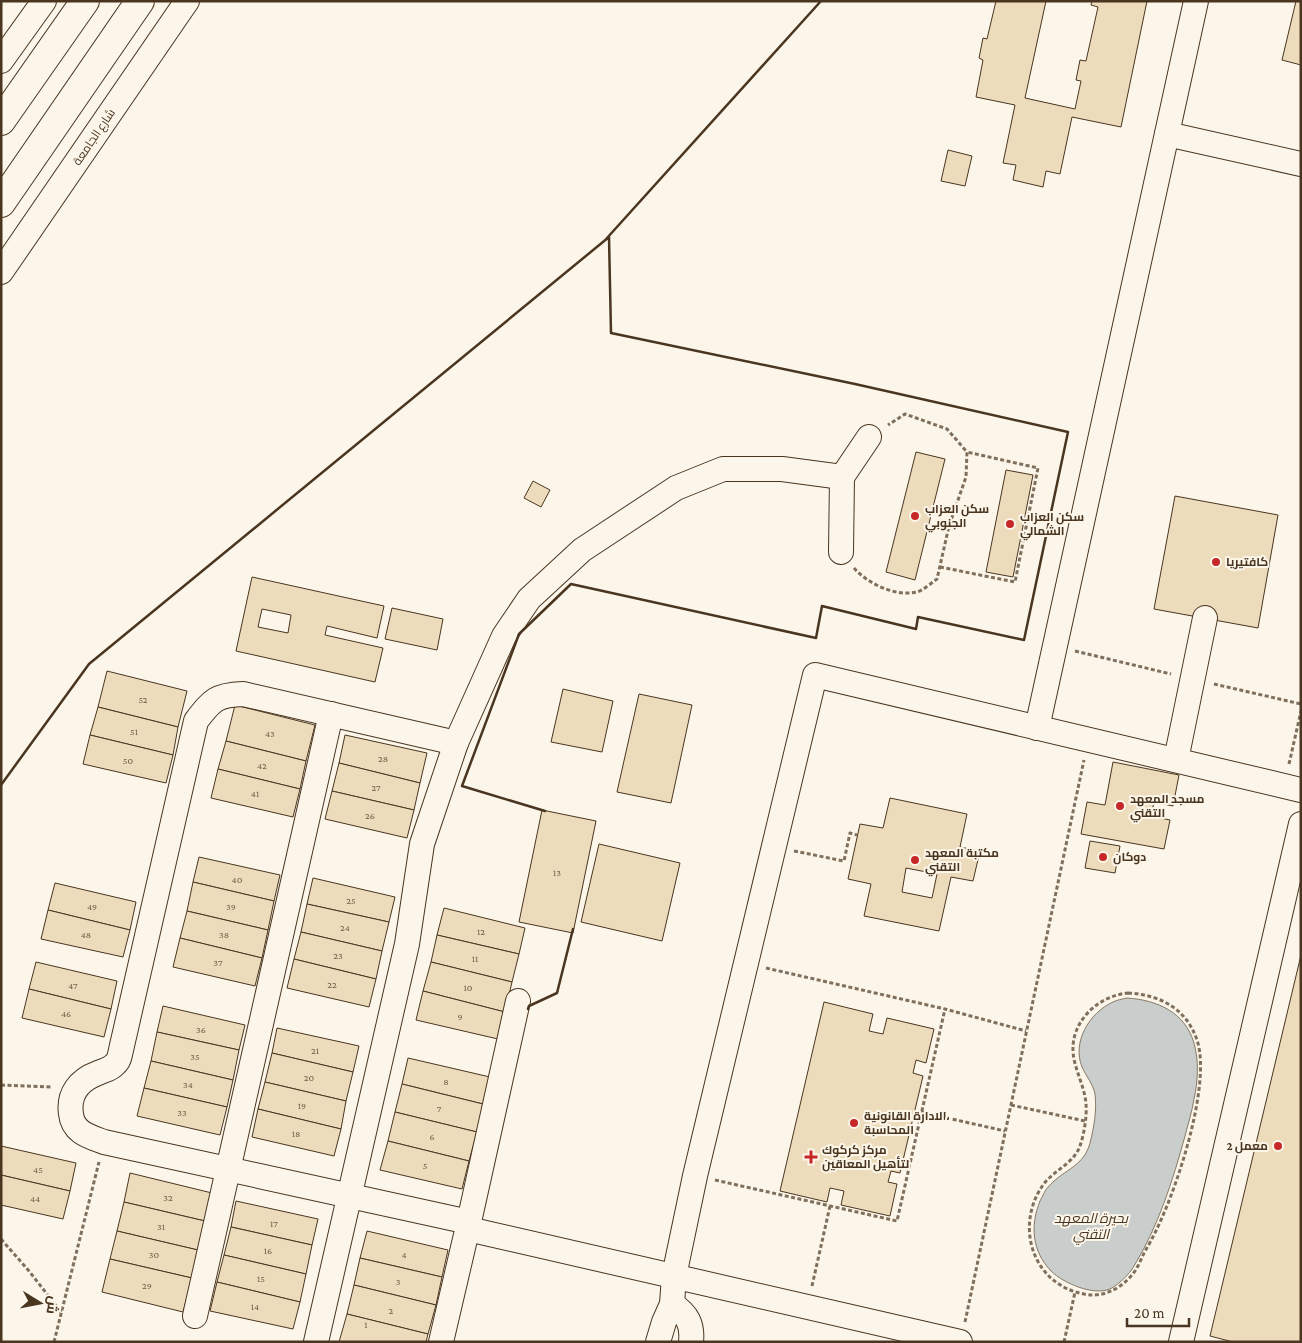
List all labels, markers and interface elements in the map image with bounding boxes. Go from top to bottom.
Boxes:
street label: شارع الجامعة [70,106,119,168]
place label: سكن العزاب الجنوبي [925,502,989,533]
marker: سكن العزاب الجنوبي [909,510,921,522]
place label: سكن العزاب الشمالي [1020,510,1084,541]
marker: سكن العزاب الشمالي [1004,518,1016,530]
place label: کافتیریا [1226,555,1268,570]
marker: کافتیریا [1210,556,1222,568]
house number: 52 [138,694,148,705]
house number: 51 [130,726,138,737]
house number: 43 [265,728,275,739]
house number: 28 [378,753,388,764]
house number: 50 [123,755,134,766]
house number: 42 [257,760,267,771]
house number: 27 [371,782,381,793]
house number: 41 [251,788,259,799]
place label: مسجد المعهد التقني [1130,792,1205,823]
marker: مسجد المعهد التقني [1114,800,1126,812]
house number: 26 [365,810,375,821]
place label: مكتبة المعهد التقني [925,846,999,877]
place label: دوکان [1113,850,1146,865]
marker: دوکان [1097,851,1109,863]
marker: مكتبة المعهد التقني [909,854,921,866]
house number: 13 [553,867,561,878]
house number: 40 [232,874,243,885]
house number: 25 [346,895,356,906]
house number: 49 [87,901,97,912]
house number: 39 [226,901,236,912]
house number: 24 [340,922,350,933]
house number: 12 [477,926,485,937]
house number: 48 [81,929,91,940]
house number: 38 [219,929,229,940]
house number: 23 [333,950,343,961]
house number: 11 [472,953,478,964]
house number: 37 [213,957,223,968]
house number: 22 [327,979,337,990]
house number: 47 [68,980,78,991]
house number: 10 [464,982,473,993]
house number: 46 [61,1008,71,1019]
house number: 9 [457,1011,463,1022]
house number: 36 [196,1024,206,1035]
house number: 21 [311,1045,319,1056]
house number: 35 [190,1051,200,1062]
house number: 20 [304,1072,315,1083]
house number: 8 [443,1076,449,1087]
house number: 34 [183,1079,193,1090]
house number: 19 [298,1100,306,1111]
house number: 7 [437,1103,442,1114]
house number: 33 [177,1107,187,1118]
place label: الادارة القانونية، المحاسبة [864,1109,949,1137]
marker: الادارة القانونية، المحاسبة [848,1117,860,1129]
house number: 18 [292,1128,300,1139]
house number: 6 [429,1131,435,1142]
place label: معمل 2 [1226,1139,1268,1154]
marker: معمل 2 [1272,1140,1284,1152]
place label: مركز كركوك لتأهيل المعاقين [822,1143,909,1172]
marker: مركز كركوك لتأهيل المعاقين [804,1150,818,1164]
house number: 5 [423,1160,428,1171]
house number: 45 [33,1164,43,1175]
house number: 32 [163,1192,173,1203]
house number: 44 [30,1193,40,1204]
water label: بحيرة المعهد التقني [1054,1210,1129,1246]
house number: 17 [270,1218,278,1229]
house number: 31 [157,1221,165,1232]
house number: 16 [264,1245,272,1256]
house number: 30 [149,1249,160,1260]
house number: 4 [401,1249,407,1260]
house number: 15 [257,1273,265,1284]
house number: 3 [396,1276,401,1287]
north arrow [15,1278,65,1328]
house number: 29 [142,1280,152,1291]
text: ش [42,1295,62,1316]
scale bar [1127,1296,1190,1328]
house number: 14 [251,1301,259,1312]
house number: 2 [389,1305,394,1316]
text: 20 m [1134,1305,1165,1321]
house number: 1 [364,1319,368,1330]

